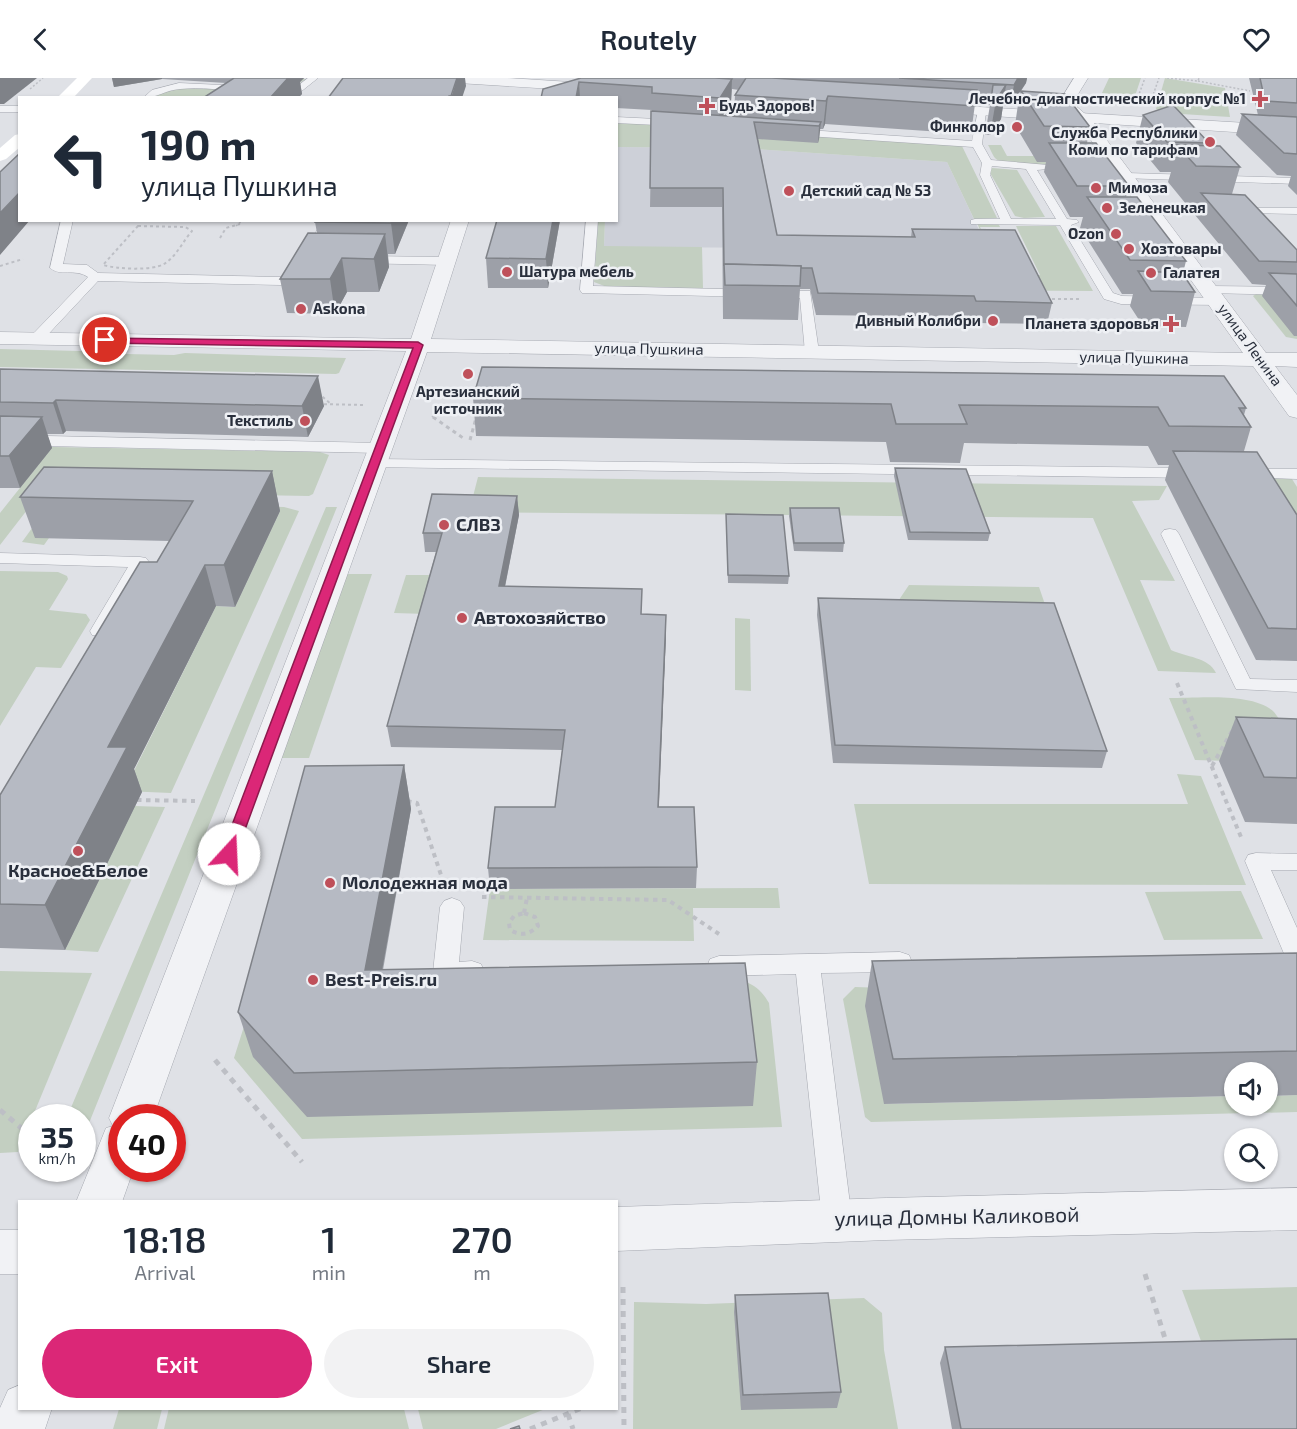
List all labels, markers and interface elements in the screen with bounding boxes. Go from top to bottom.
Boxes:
icon: back [24,23,57,56]
text: Routely [600,23,697,55]
icon: heart [1240,23,1273,56]
place label: Лечебно-диагностический корпус №1 [968,89,1246,107]
marker: Лечебно-диагностический корпус №1 [1251,90,1269,108]
place label: Будь Здоров! [719,96,815,114]
marker: Будь Здоров! [700,99,714,113]
place label: Финколор [930,117,1005,135]
text: 190 m [141,118,257,168]
icon: left [42,120,120,198]
marker: Финколор [1010,120,1024,134]
place label: Служба Республики Коми по тарифам [1051,123,1198,158]
marker: Служба Республики Коми по тарифам [1203,135,1217,149]
text: улица Пушкина [141,169,338,201]
place label: Мимоза [1108,178,1168,196]
place label: Детский сад № 53 [801,181,931,199]
marker: Мимоза [1089,181,1103,195]
marker: Детский сад № 53 [782,184,796,198]
place label: Зеленецкая [1119,198,1206,216]
marker: Зеленецкая [1100,201,1114,215]
place label: Ozon [1068,224,1104,242]
marker: Ozon [1109,227,1123,241]
place label: Хозтовары [1141,239,1221,257]
marker: Хозтовары [1122,242,1136,256]
place label: Шатура мебель [519,262,634,280]
place label: Галатея [1163,263,1220,281]
marker: Шатура мебель [500,265,514,279]
marker: Галатея [1144,266,1158,280]
place label: Askona [313,299,365,317]
street label: улица Ленина [1214,300,1287,390]
marker: Askona [294,302,308,316]
place label: Дивный Колибри [856,311,981,329]
pin [79,314,130,365]
marker: Дивный Колибри [986,314,1000,328]
place label: Планета здоровья [1025,314,1159,332]
marker: Планета здоровья [1164,317,1178,331]
icon: arrive [88,323,121,356]
street label: улица Пушкина [594,338,704,359]
street label: улица Пушкина [1079,347,1189,368]
marker: Артезианский источник [461,367,475,381]
place label: Артезианский источник [416,382,520,417]
place label: Текстиль [227,411,293,429]
marker: Текстиль [298,414,312,428]
place label: СЛВЗ [456,513,501,535]
marker: СЛВЗ [437,518,451,532]
place label: Автохозяйство [474,606,606,628]
marker: Автохозяйство [455,611,469,625]
position arrow [197,822,261,886]
marker: Красное&Белое [71,844,85,858]
place label: Красное&Белое [8,859,148,881]
place label: Молодежная мода [342,871,508,893]
marker: Молодежная мода [323,876,337,890]
place label: Best-Preis.ru [325,968,437,990]
marker: Best-Preis.ru [306,973,320,987]
map controls [1224,1062,1278,1182]
button: sound [1224,1062,1278,1116]
speed limit sign: 40 [108,1104,186,1182]
text: 35 [40,1118,74,1154]
button: search [1224,1128,1278,1182]
text: km/h [38,1149,76,1167]
street label: улица Домны Каликовой [834,1201,1080,1231]
text: 18:18 [123,1217,207,1260]
text: 1 [321,1217,336,1260]
text: 270 [451,1217,513,1260]
text: Arrival [134,1260,195,1284]
text: min [312,1260,346,1284]
text: m [473,1260,491,1284]
button: Exit [42,1329,312,1398]
button: Share [324,1329,594,1398]

